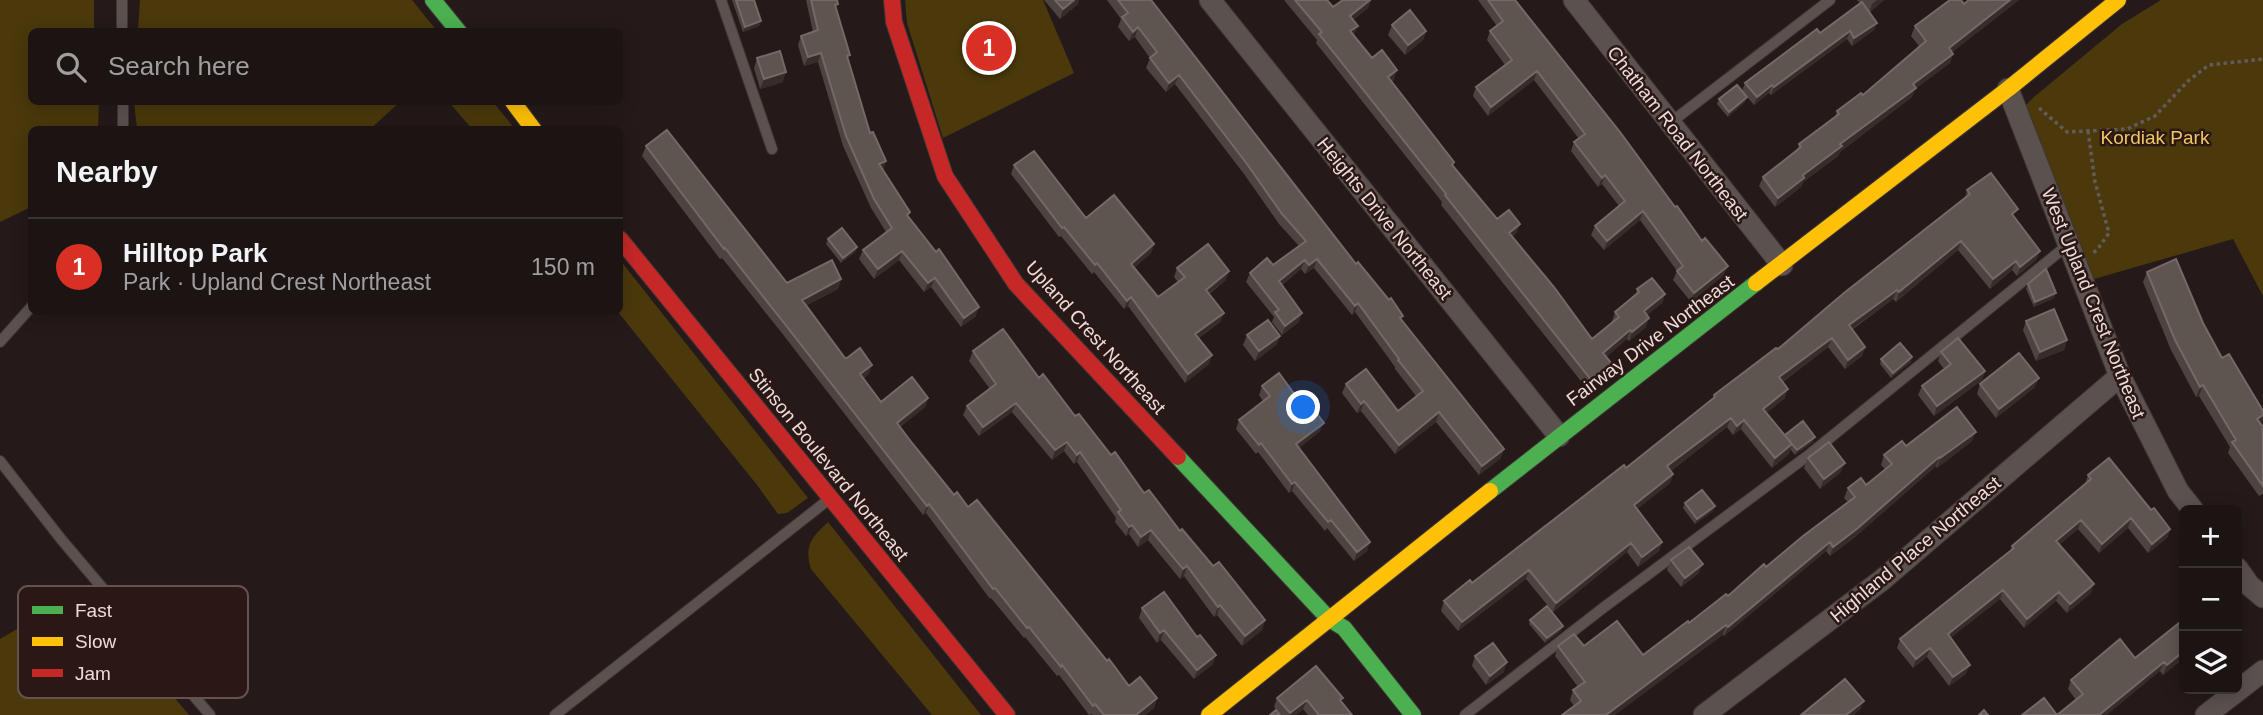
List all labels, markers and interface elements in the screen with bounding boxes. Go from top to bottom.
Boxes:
pin: 1 [966,22,1012,74]
search box [28,28,623,105]
street label: Chatham Road Northeast [1603,42,1753,225]
icon: search [52,48,90,86]
text: Search here [108,51,250,81]
park label: Kordiak Park [2101,127,2210,148]
street label: Heights Drive Northeast [1313,133,1457,304]
text: Nearby [56,155,158,188]
street label: West Upland Crest Northeast [2038,185,2150,422]
text: Hilltop Park [123,238,267,268]
text: 1 [73,254,85,280]
text: 150 m [531,254,595,280]
street label: Upland Crest Northeast [1021,257,1170,419]
text: Park · Upland Crest Northeast [123,269,431,295]
street label: Fairway Drive Northeast [1563,270,1739,410]
street label: Stinson Boulevard Northeast [744,364,913,565]
your location [1286,390,1320,424]
street label: Highland Place Northeast [1826,472,2005,627]
map controls [2179,505,2242,694]
button: + [2179,505,2242,568]
button: − [2179,568,2242,631]
legend [18,586,248,698]
text: Fast [75,600,113,621]
text: Slow [75,631,116,652]
button: layers [2179,631,2242,694]
text: Jam [75,663,111,684]

